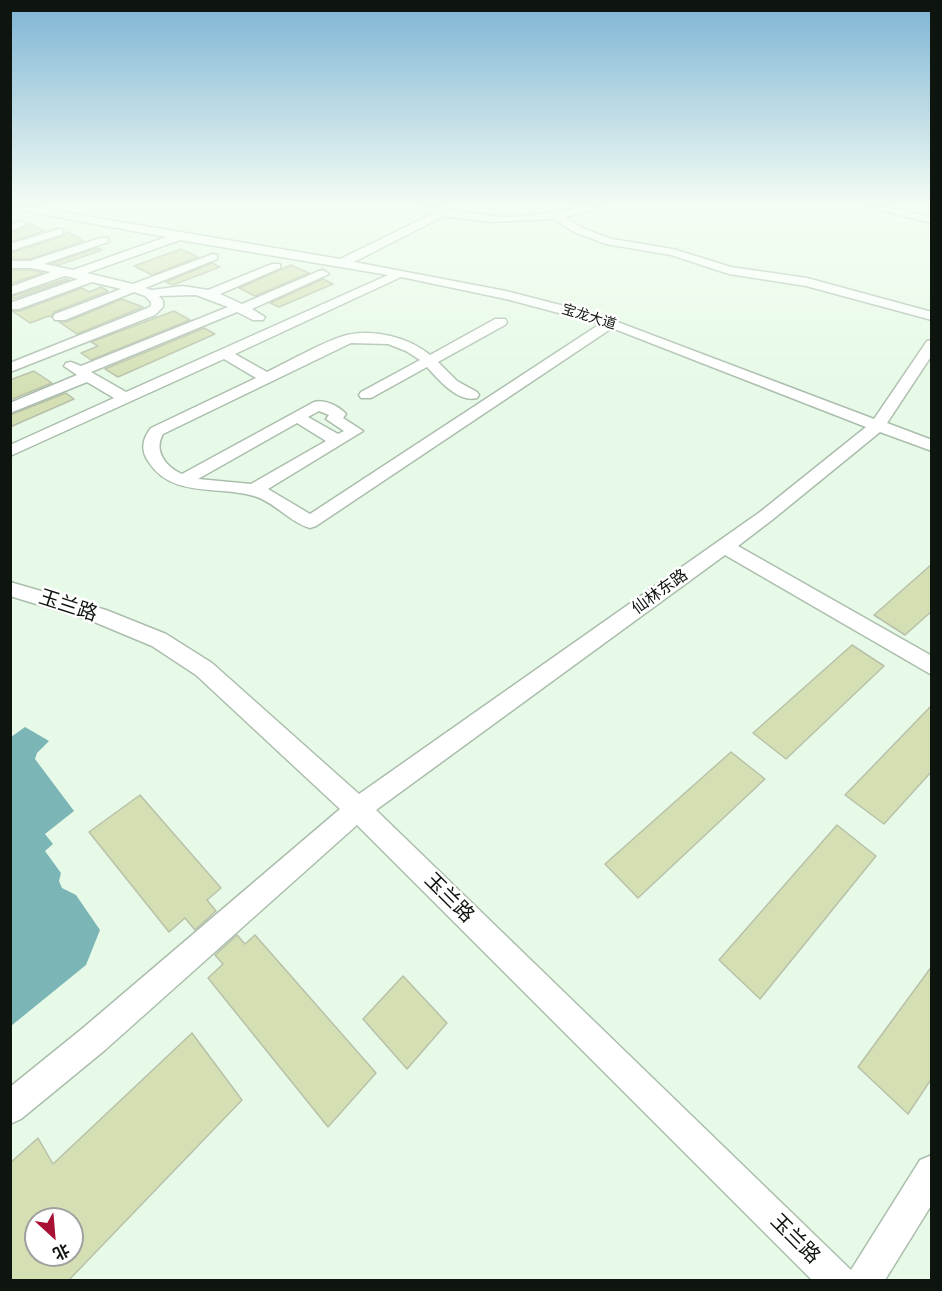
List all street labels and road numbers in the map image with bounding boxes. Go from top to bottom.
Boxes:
street label: 宝龙大道 [560,301,618,333]
street label: 仙林东路 [628,565,692,619]
street label: 玉兰路 [36,585,100,627]
street label: 玉兰路 [419,868,479,928]
street label: 玉兰路 [765,1209,825,1269]

